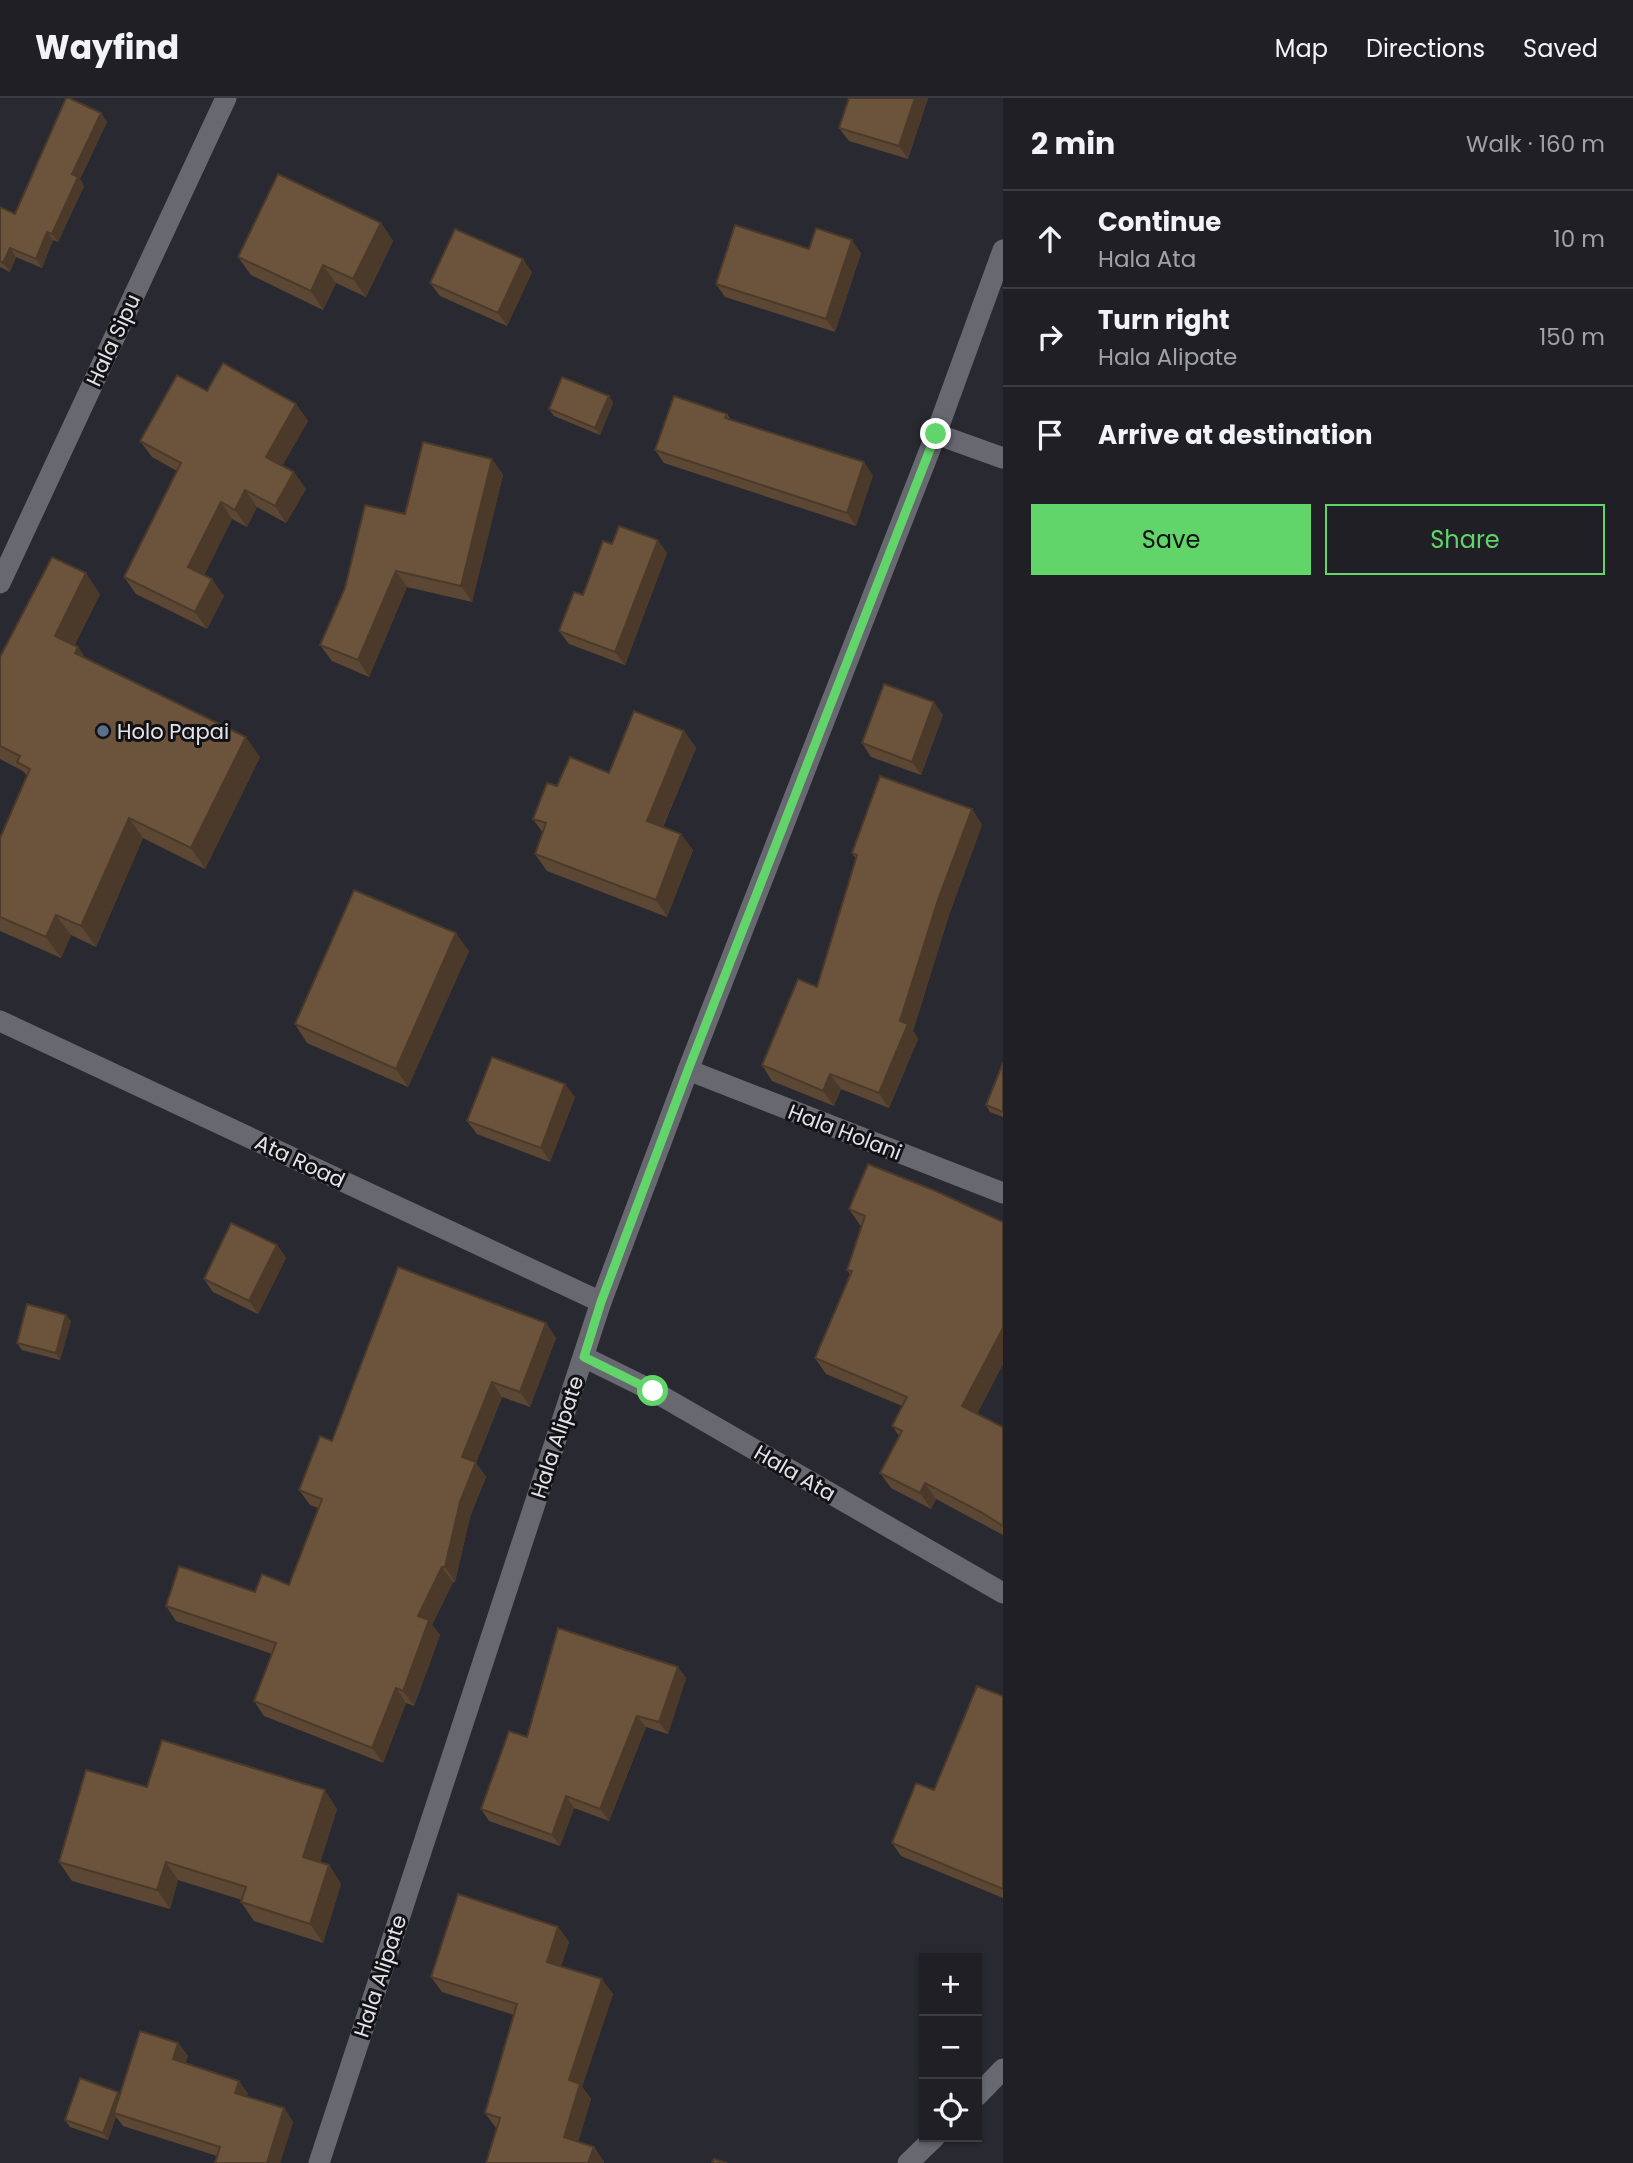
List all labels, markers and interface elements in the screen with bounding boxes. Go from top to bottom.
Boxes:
text: Wayfind [35,24,179,71]
text: Map [1275,32,1328,65]
text: Directions [1366,32,1485,65]
text: Saved [1523,32,1598,65]
text: 2 min [1031,122,1115,165]
text: Walk · 160 m [1466,128,1605,160]
text: Continue [1098,204,1221,240]
icon: ahead [1031,220,1069,258]
text: 10 m [1553,223,1605,255]
text: Hala Ata [1098,243,1196,275]
street label: Hala Sipu [79,289,147,391]
text: Turn right [1098,302,1230,338]
icon: right [1031,318,1069,356]
text: 150 m [1539,321,1605,353]
text: Hala Alipate [1098,341,1237,373]
icon: arrive [1031,416,1069,454]
text: Arrive at destination [1098,417,1373,453]
route end [920,418,951,449]
button: Save [1031,504,1311,575]
button: Share [1325,504,1605,575]
place label: Holo Papai [117,717,229,746]
marker: Holo Papai [95,723,111,739]
street label: Hala Holani [784,1097,906,1167]
street label: Ata Road [250,1128,350,1194]
street label: Hala Alipate [524,1372,590,1502]
route start [637,1375,668,1406]
street label: Hala Ata [749,1438,841,1508]
street label: Hala Alipate [347,1911,413,2041]
map controls [919,1953,982,2142]
button: + [919,1953,982,2016]
button: − [919,2016,982,2079]
button: locate [919,2079,982,2142]

